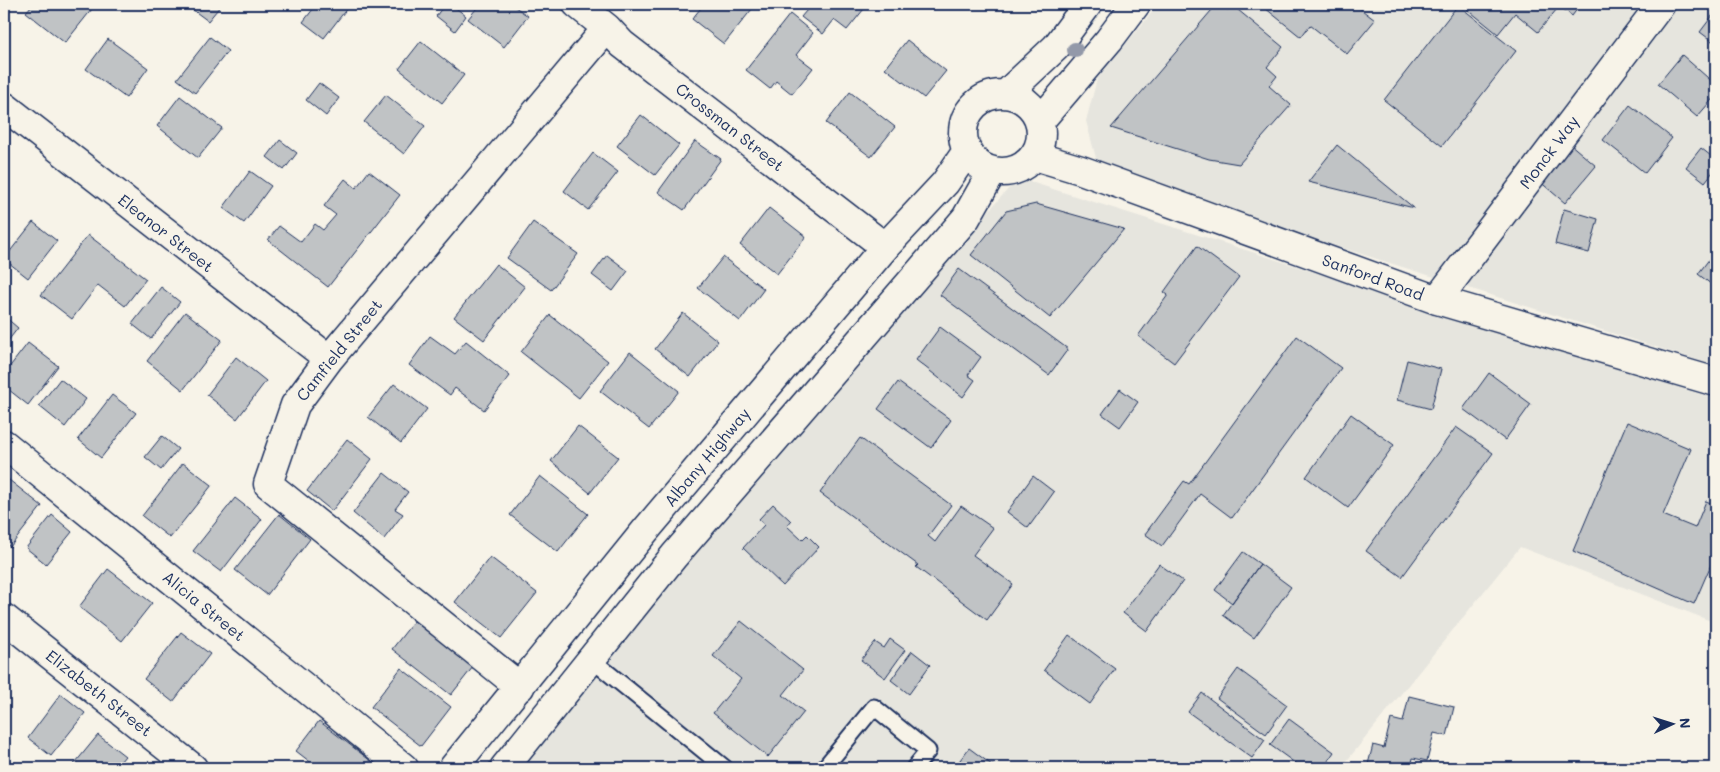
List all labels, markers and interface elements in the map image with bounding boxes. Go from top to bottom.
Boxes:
street label: Crossman Street [672,78,789,176]
street label: Monck Way [1514,111,1583,193]
street label: Eleanor Street [114,189,218,276]
street label: Sanford Road [1319,248,1427,305]
street label: Camfield Street [291,294,386,405]
street label: Albany Highway [659,403,754,511]
street label: Alicia Street [159,566,250,645]
street label: Elizabeth Street [42,645,157,741]
north arrow [1648,700,1698,750]
text: N [1676,717,1695,729]

